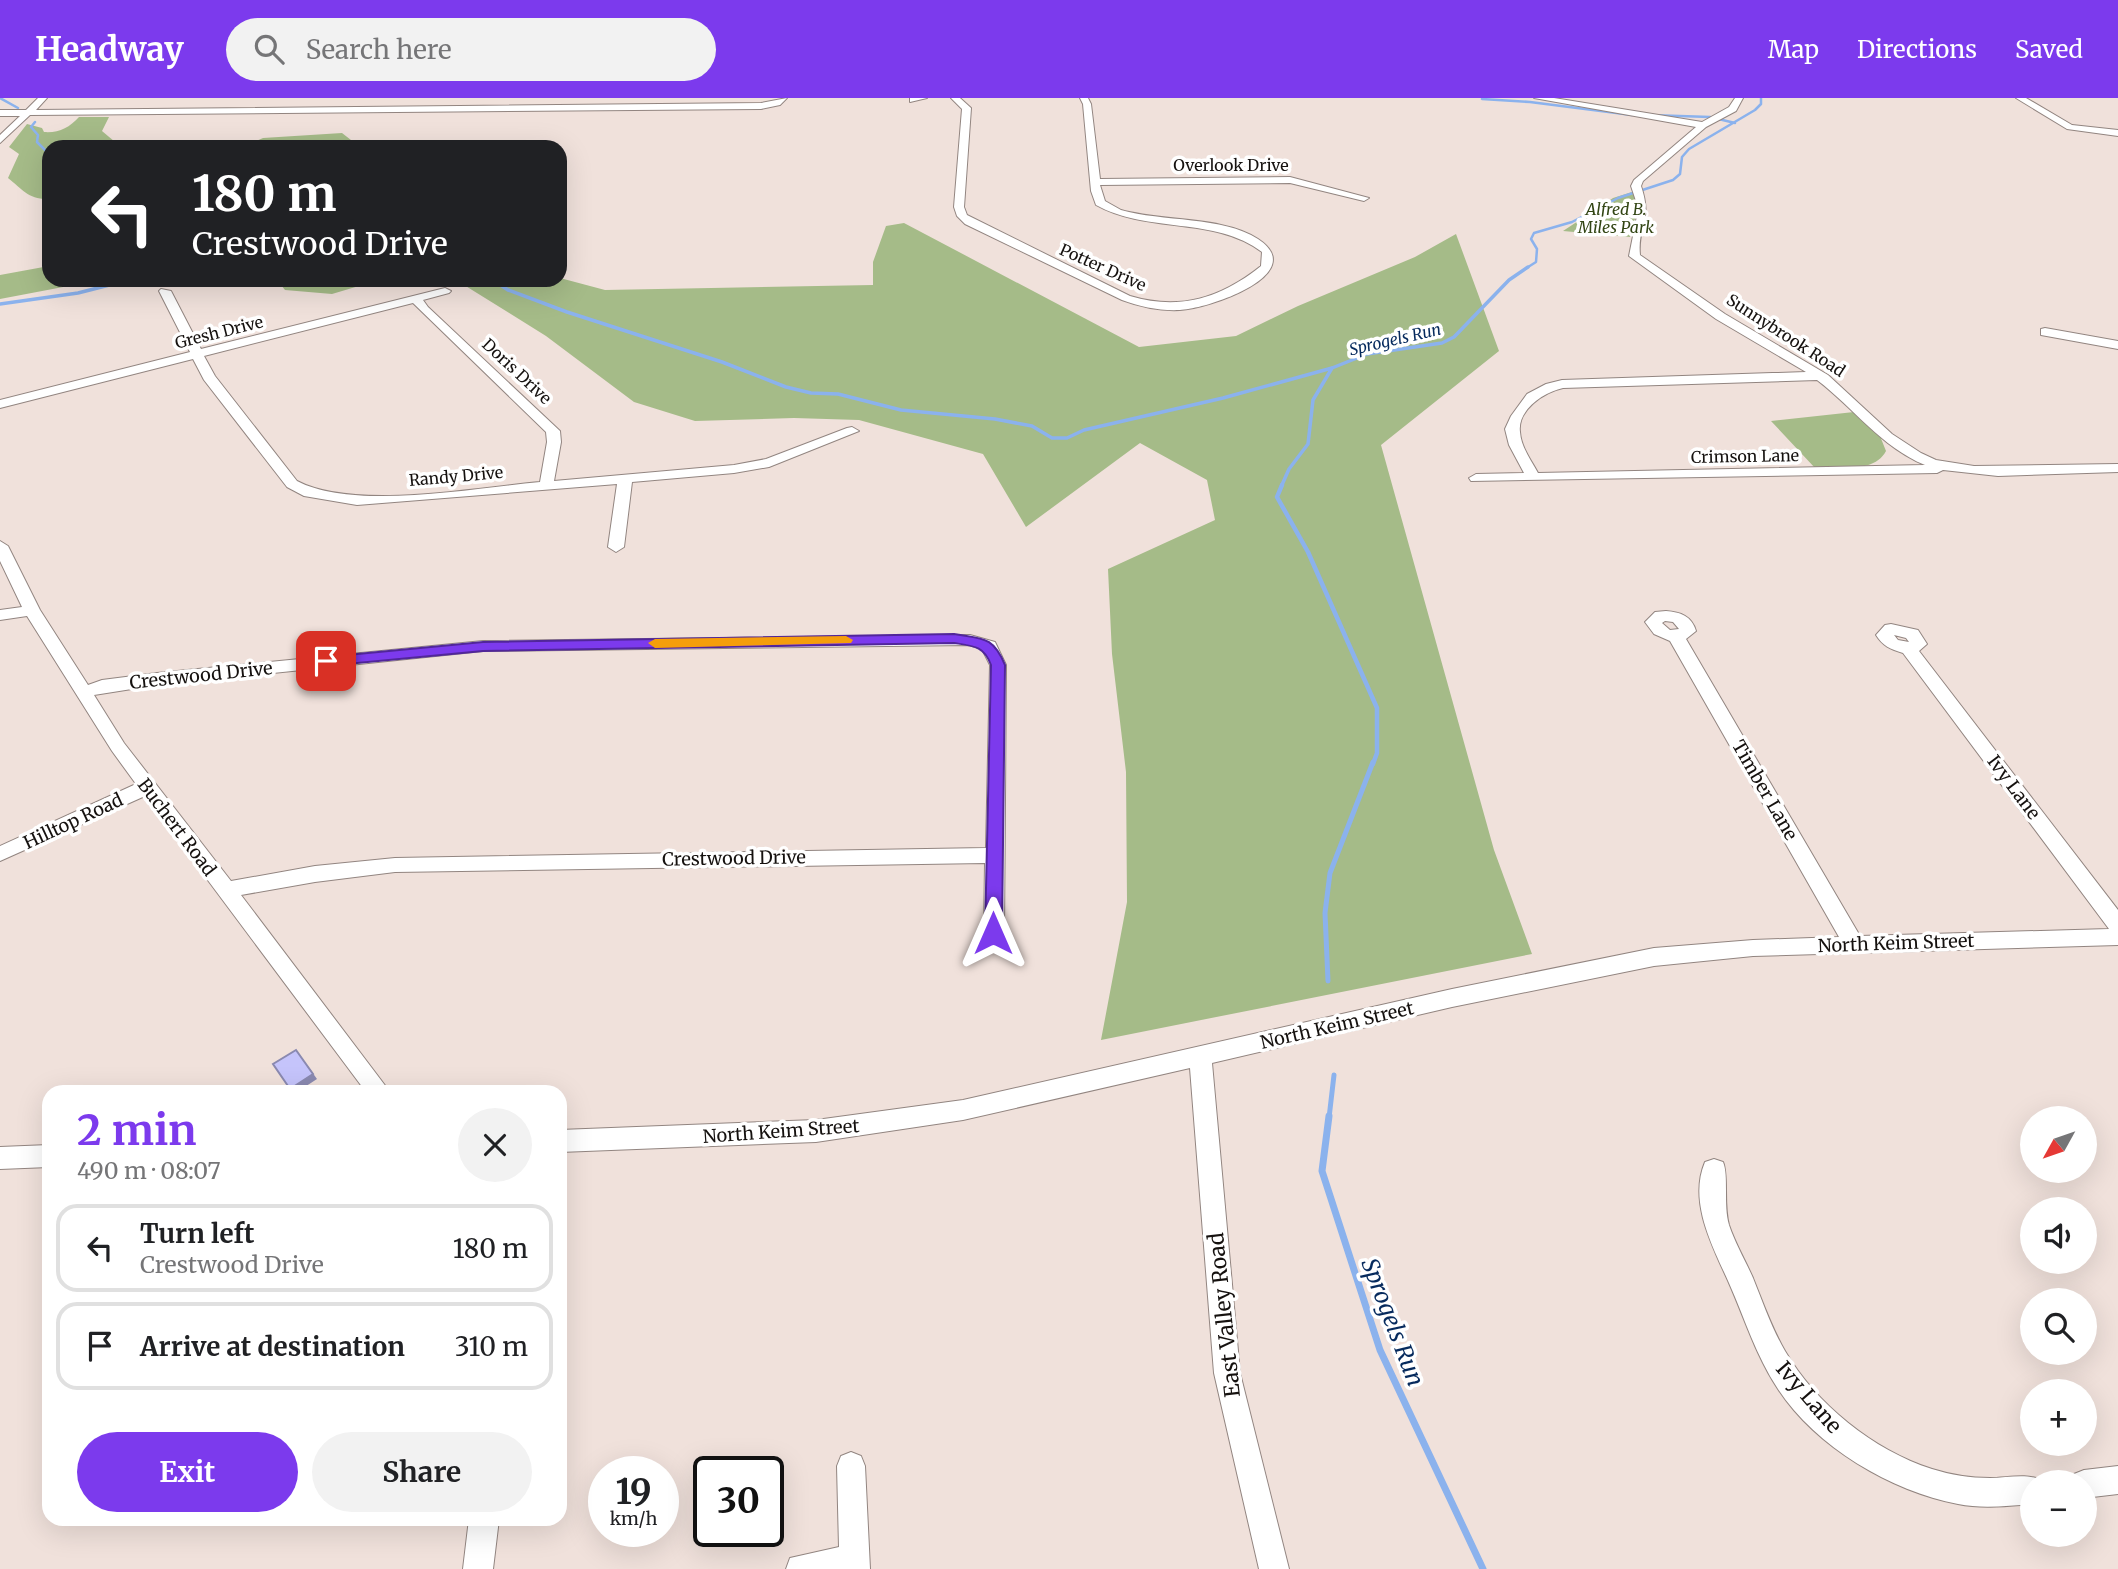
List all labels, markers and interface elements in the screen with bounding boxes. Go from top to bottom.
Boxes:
search box [226,18,716,81]
text: Headway [35,29,184,70]
icon: search [250,30,288,68]
text: Search here [306,33,452,66]
text: Map [1768,34,1819,65]
text: Directions [1857,34,1977,65]
text: Saved [2015,34,2083,65]
street label: Overlook Drive [1173,155,1289,175]
text: 180 m [192,163,337,224]
icon: left [77,168,168,259]
park label: Alfred B. Miles Park [1577,199,1654,237]
text: Crestwood Drive [192,224,448,264]
street label: Potter Drive [1057,239,1149,295]
street label: Sunnybrook Road [1723,289,1849,381]
street label: Gresh Drive [173,311,265,353]
water label: Sprogels Run [1347,319,1443,359]
street label: Doris Drive [478,334,556,408]
street label: Crimson Lane [1691,445,1799,467]
street label: Randy Drive [408,462,504,490]
pin [296,631,356,691]
icon: arrive [307,642,345,680]
street label: Crestwood Drive [128,656,274,694]
street label: Timber Lane [1727,736,1803,844]
street label: Ivy Lane [1982,750,2046,824]
street label: Buchert Road [133,774,221,881]
street label: Hilltop Road [20,788,127,854]
street label: Crestwood Drive [662,845,806,871]
position arrow [956,896,1030,970]
street label: North Keim Street [1817,929,1975,957]
street label: North Keim Street [1258,996,1416,1054]
text: 2 min [77,1104,197,1156]
north arrow [2020,1106,2096,1183]
map controls [2020,1106,2097,1547]
button: close [458,1108,532,1182]
street label: North Keim Street [702,1114,860,1148]
text: 490 m · 08:07 [77,1156,221,1185]
button: sound [2020,1197,2097,1274]
text: Turn left [140,1217,254,1250]
icon: left [81,1229,119,1267]
street label: East Valley Road [1202,1231,1246,1399]
text: 180 m [453,1232,528,1265]
text: Crestwood Drive [140,1250,324,1279]
water label: Sprogels Run [1355,1254,1431,1390]
button: search [2020,1288,2097,1365]
icon: arrive [81,1327,119,1365]
text: Arrive at destination [140,1330,405,1363]
text: 310 m [455,1330,528,1363]
street label: Ivy Lane [1770,1355,1848,1439]
button: + [2020,1379,2097,1456]
button: Exit [77,1432,298,1512]
button: Share [312,1432,532,1512]
speed limit sign: 30 [693,1456,784,1547]
text: 19 [615,1470,652,1514]
button: − [2020,1470,2097,1547]
text: km/h [610,1507,657,1530]

